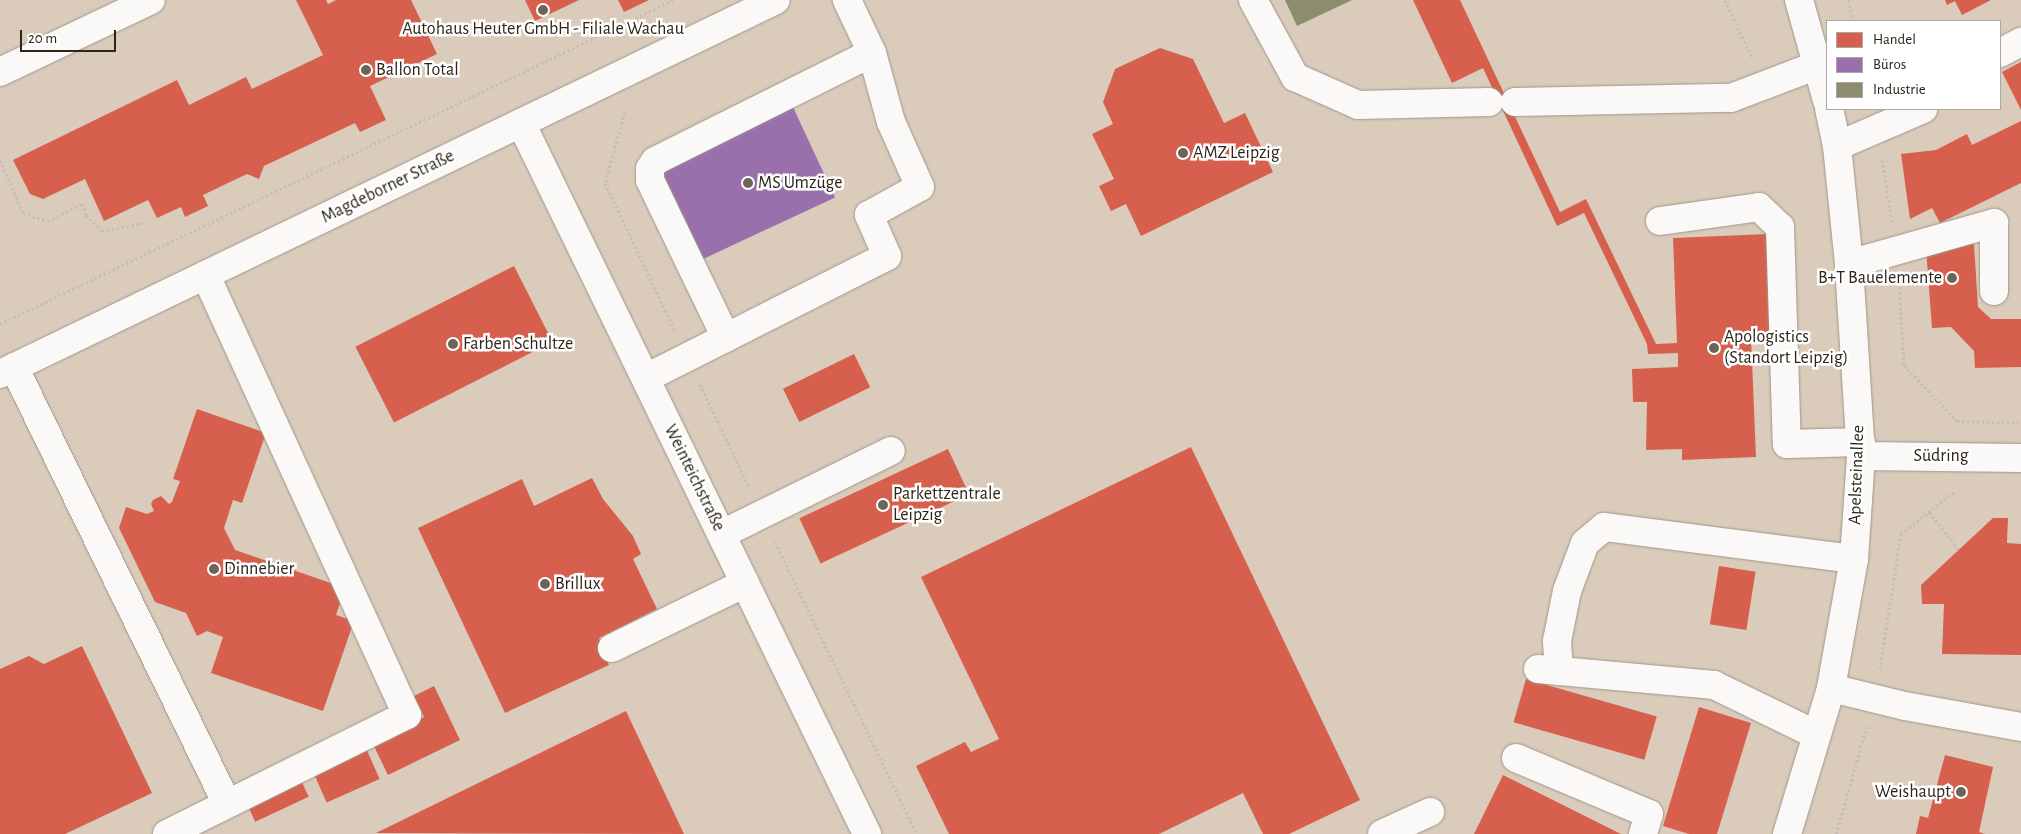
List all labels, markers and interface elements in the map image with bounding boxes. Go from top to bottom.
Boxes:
marker: Autohaus Heuter GmbH - Filiale Wachau [537,4,549,16]
place label: Autohaus Heuter GmbH - Filiale Wachau [402,18,684,40]
scale bar [22,20,119,52]
legend [1826,20,2001,110]
text: 20 m [28,31,57,46]
text: Handel [1873,32,1916,47]
text: Büros [1873,57,1906,72]
place label: Ballon Total [376,59,459,81]
marker: Ballon Total [360,64,372,76]
text: Industrie [1873,82,1926,97]
place label: AMZ Leipzig [1193,142,1279,164]
street label: Magdeborner Straße [318,145,458,229]
marker: AMZ Leipzig [1177,147,1189,159]
place label: MS Umzüge [758,172,843,194]
marker: MS Umzüge [742,177,754,189]
place label: B+T Bauelemente [1818,267,1942,289]
marker: B+T Bauelemente [1946,272,1958,284]
place label: Apologistics (Standort Leipzig) [1724,327,1848,369]
place label: Farben Schultze [463,333,573,355]
marker: Farben Schultze [447,338,459,350]
marker: Apologistics (Standort Leipzig) [1708,342,1720,354]
street label: Weinteichstraße [659,421,729,535]
street label: Apelsteinallee [1844,425,1870,525]
street label: Südring [1913,445,1969,467]
place label: Parkettzentrale Leipzig [893,484,1001,526]
marker: Parkettzentrale Leipzig [877,499,889,511]
place label: Dinnebier [224,558,294,580]
marker: Dinnebier [208,563,220,575]
place label: Brillux [555,573,601,595]
marker: Brillux [539,578,551,590]
place label: Weishaupt [1875,781,1951,803]
marker: Weishaupt [1955,786,1967,798]

